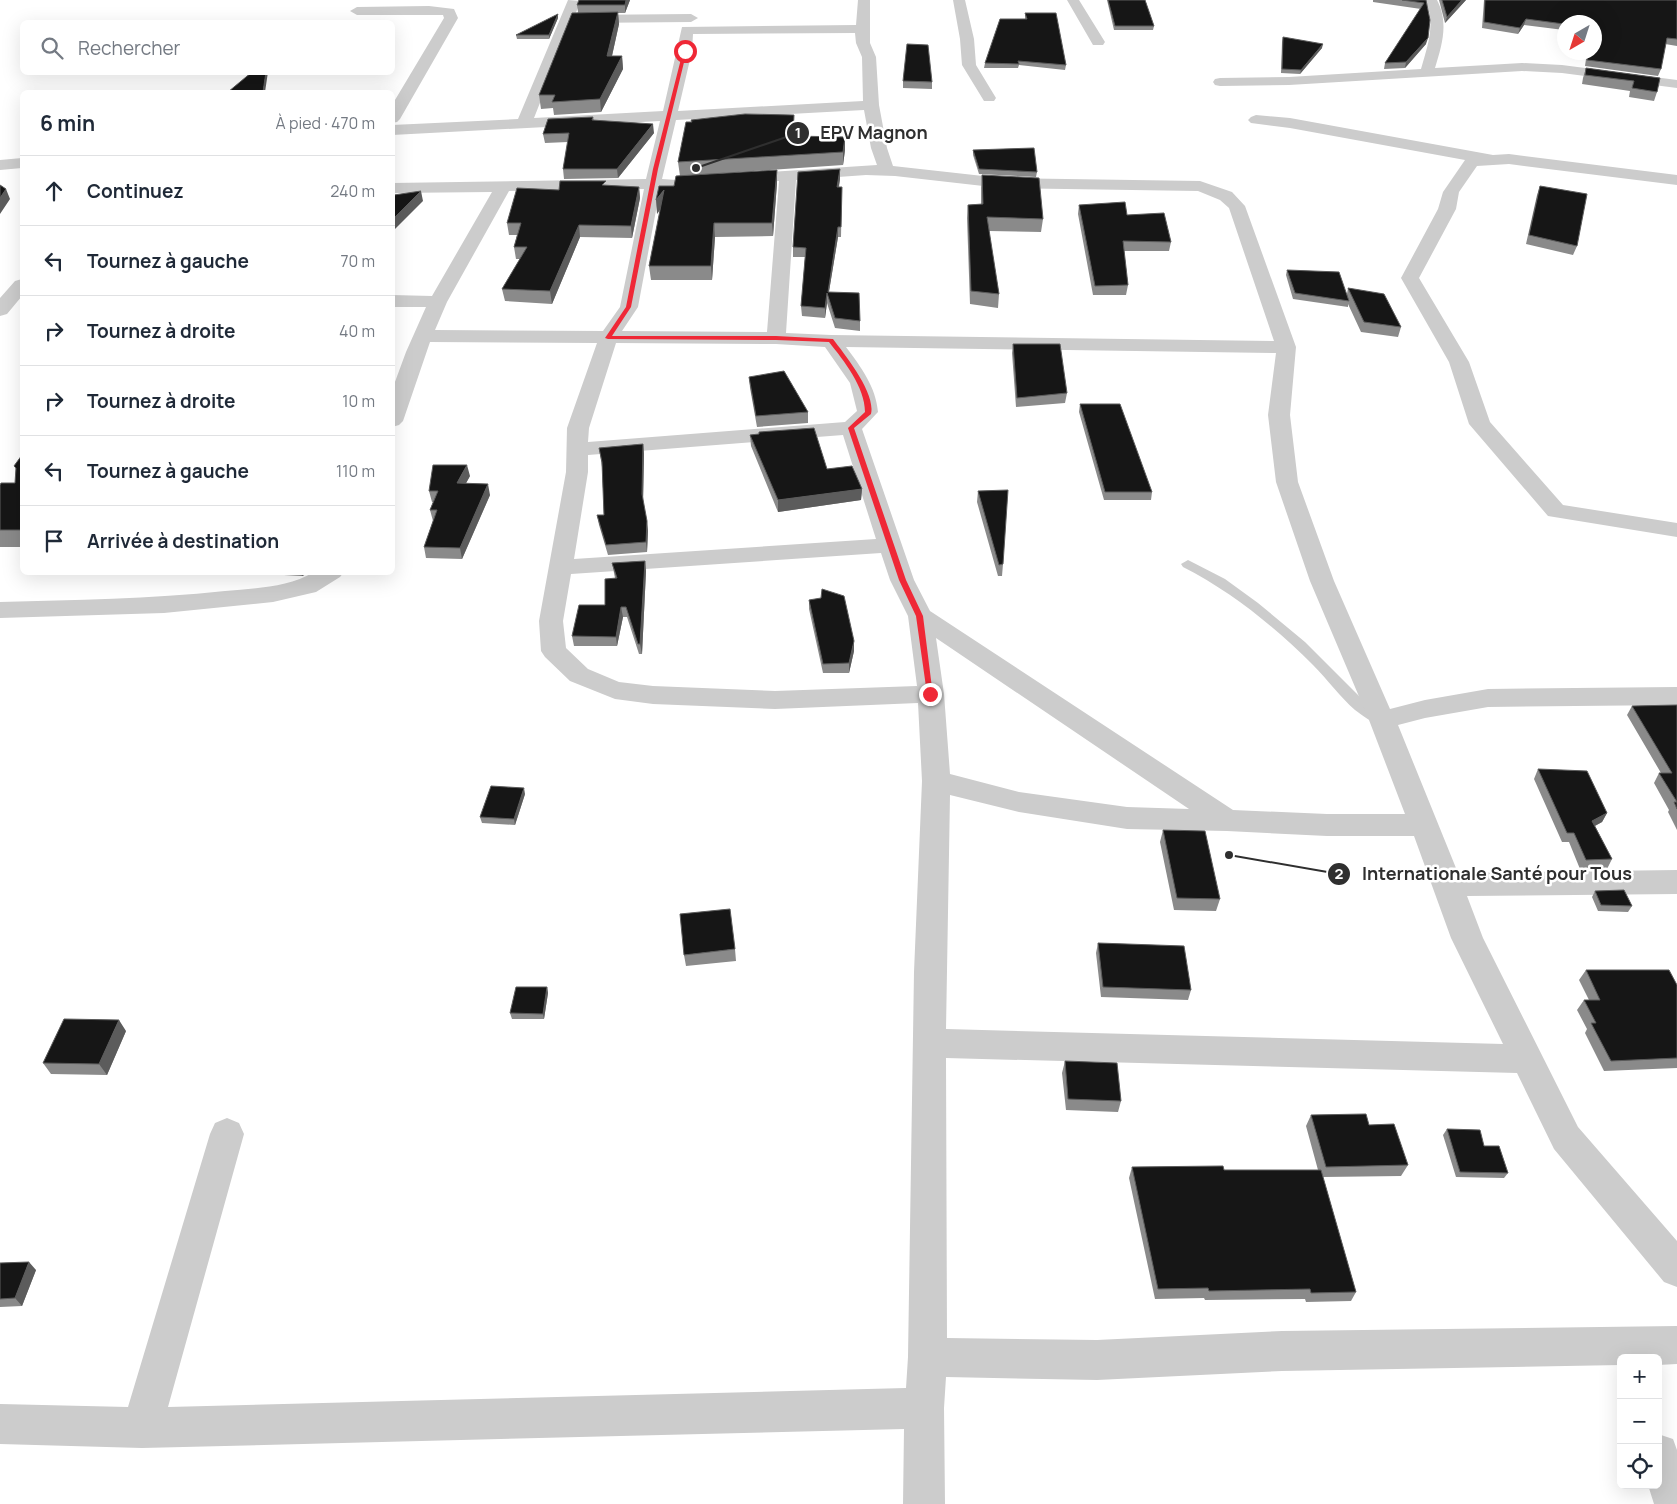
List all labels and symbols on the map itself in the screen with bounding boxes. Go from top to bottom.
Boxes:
north arrow [1557,15,1602,60]
route start [674,40,697,63]
callout: EPV Magnon [785,116,938,149]
text: EPV Magnon [820,120,928,144]
text: 1 [795,122,801,143]
route end [919,683,942,706]
callout: Internationale Santé pour Tous [1327,858,1642,891]
text: Internationale Santé pour Tous [1362,861,1632,885]
text: 2 [1335,863,1344,884]

